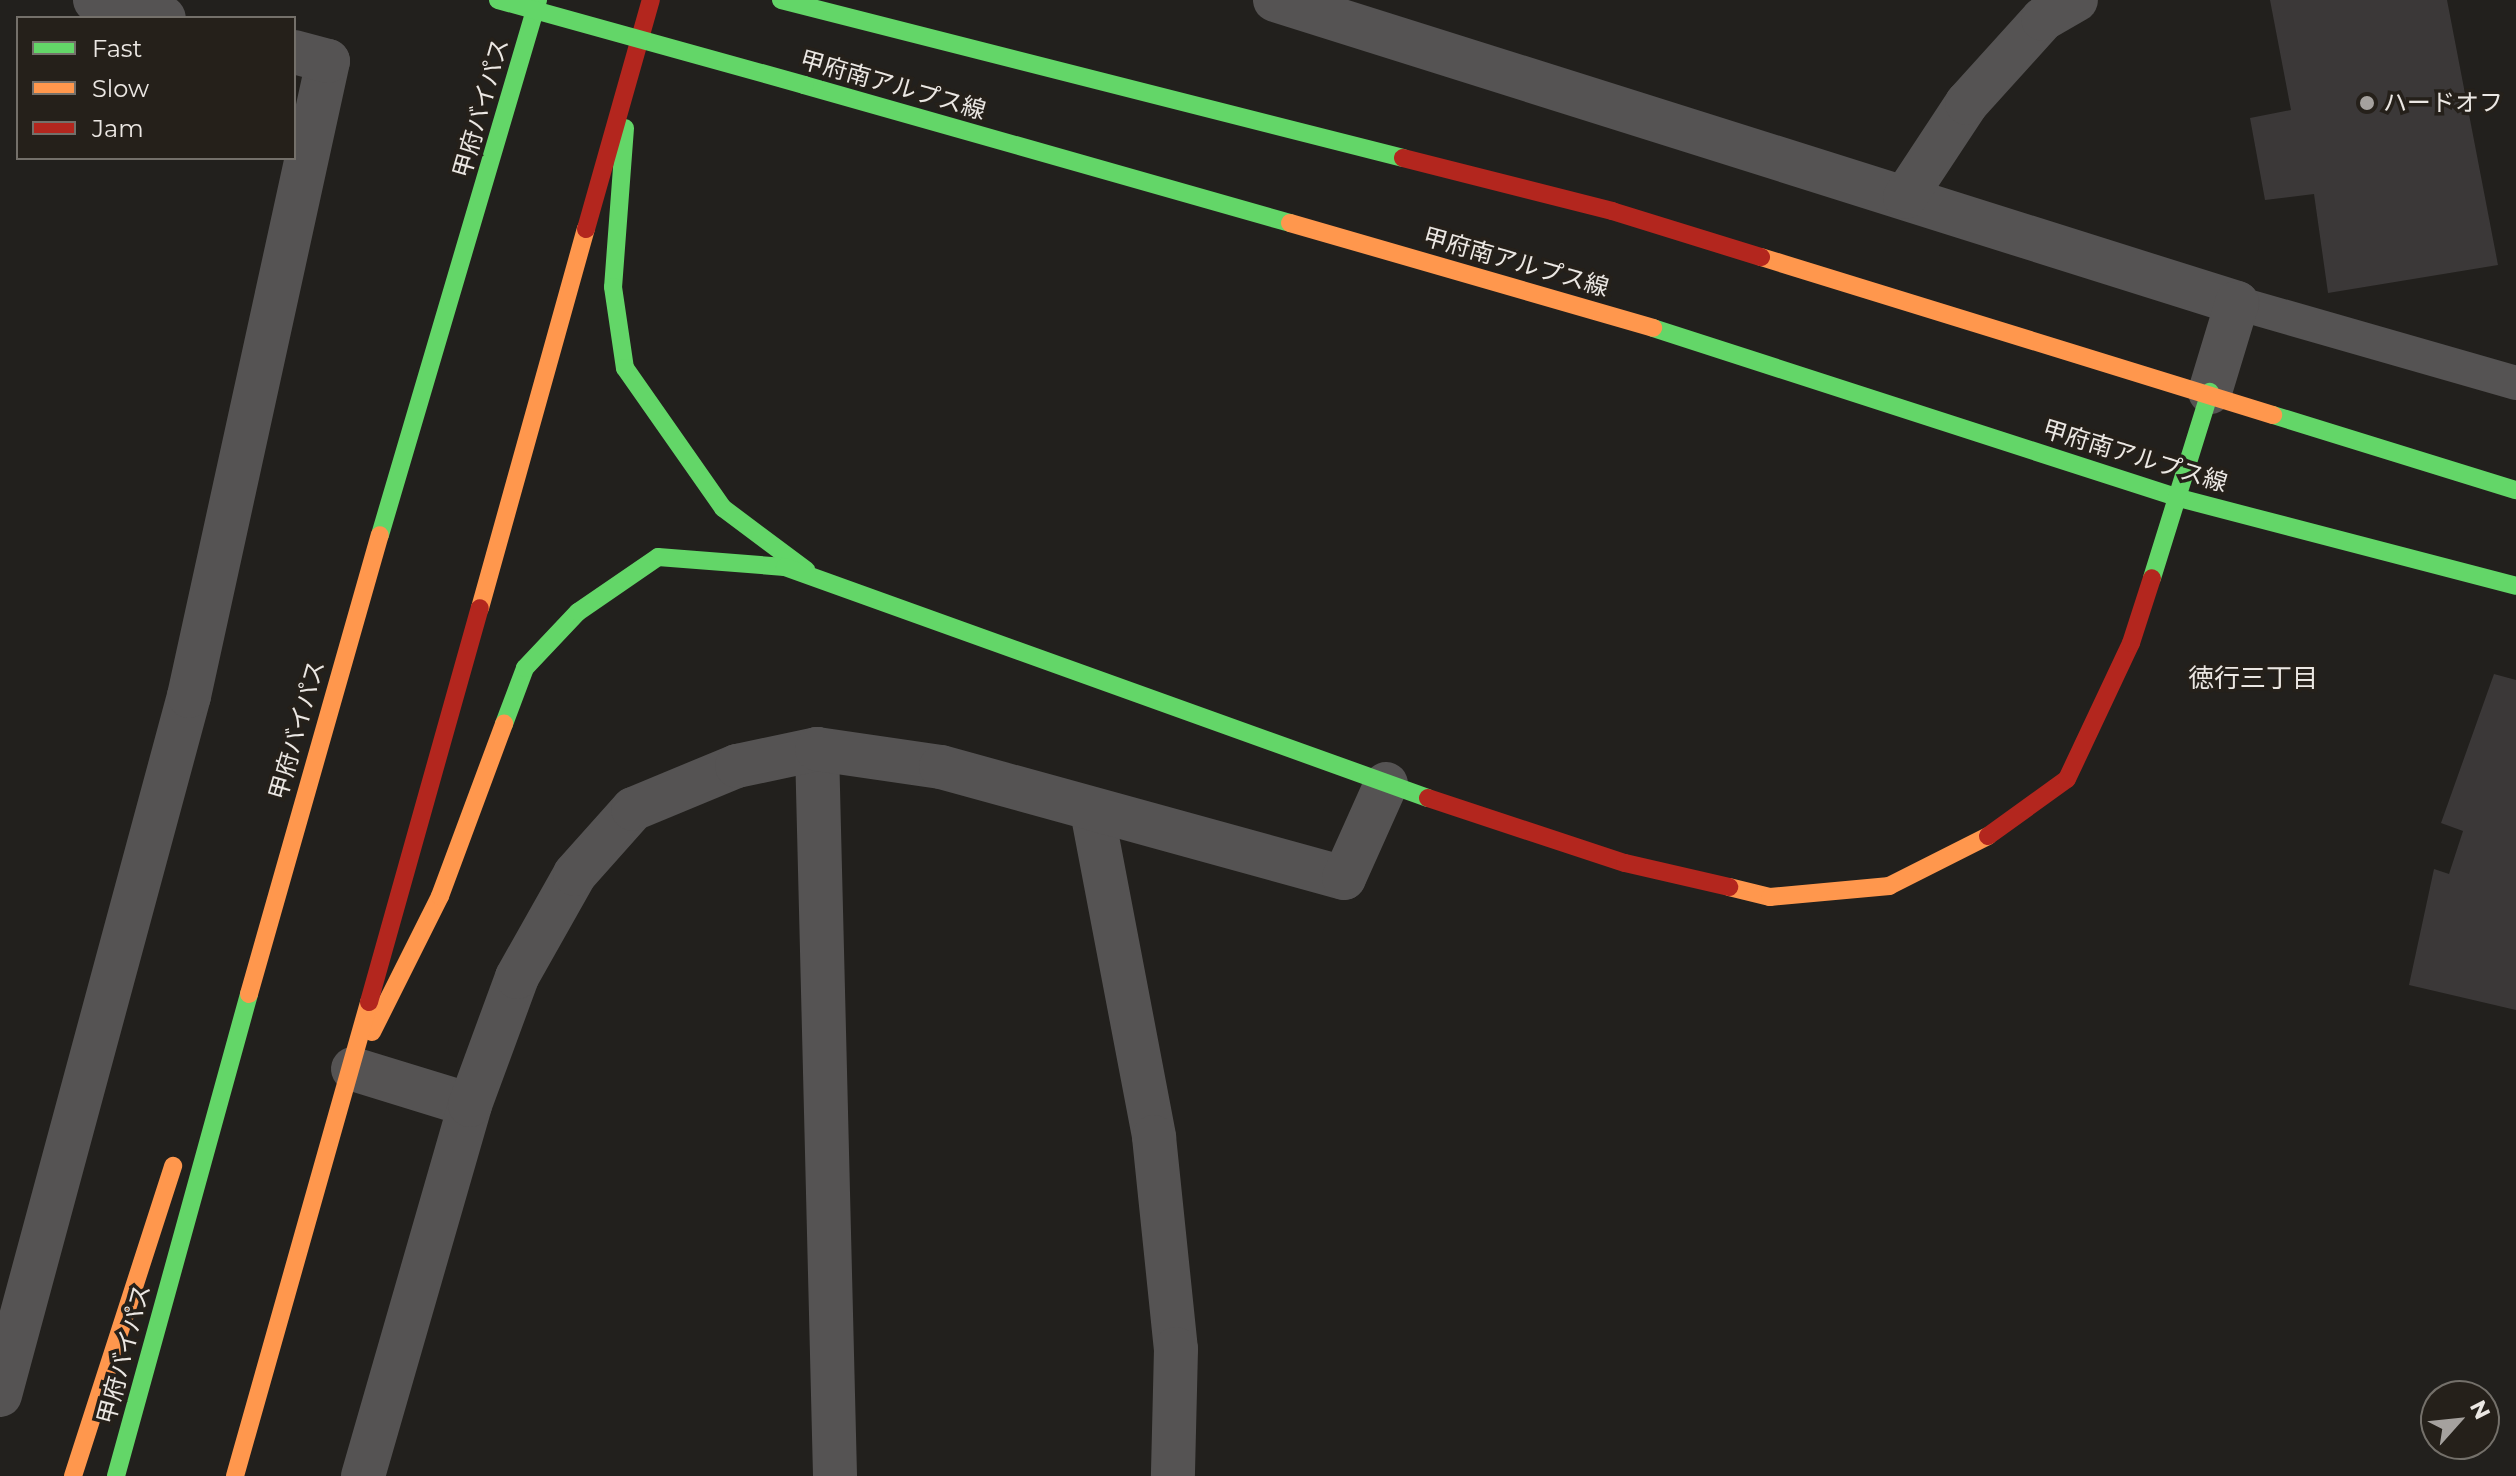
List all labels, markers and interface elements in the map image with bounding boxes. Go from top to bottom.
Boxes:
legend [16,16,296,160]
text: Fast [92,34,142,63]
street label: 甲府バイパス [447,35,515,181]
street label: 甲府南アルプス線 [797,45,989,125]
text: Slow [92,74,149,103]
place label: ハードオフ [2383,89,2503,117]
marker: ハードオフ [2358,94,2376,112]
text: Jam [92,114,144,143]
street label: 甲府南アルプス線 [1420,222,1612,302]
street label: 甲府南アルプス線 [2039,414,2231,498]
street label: 甲府バイパス [263,657,331,803]
district label: 徳行三丁目 [2188,663,2318,695]
street label: 甲府バイパス [91,1281,157,1427]
north arrow [2420,1380,2500,1460]
text: N [2464,1396,2496,1424]

